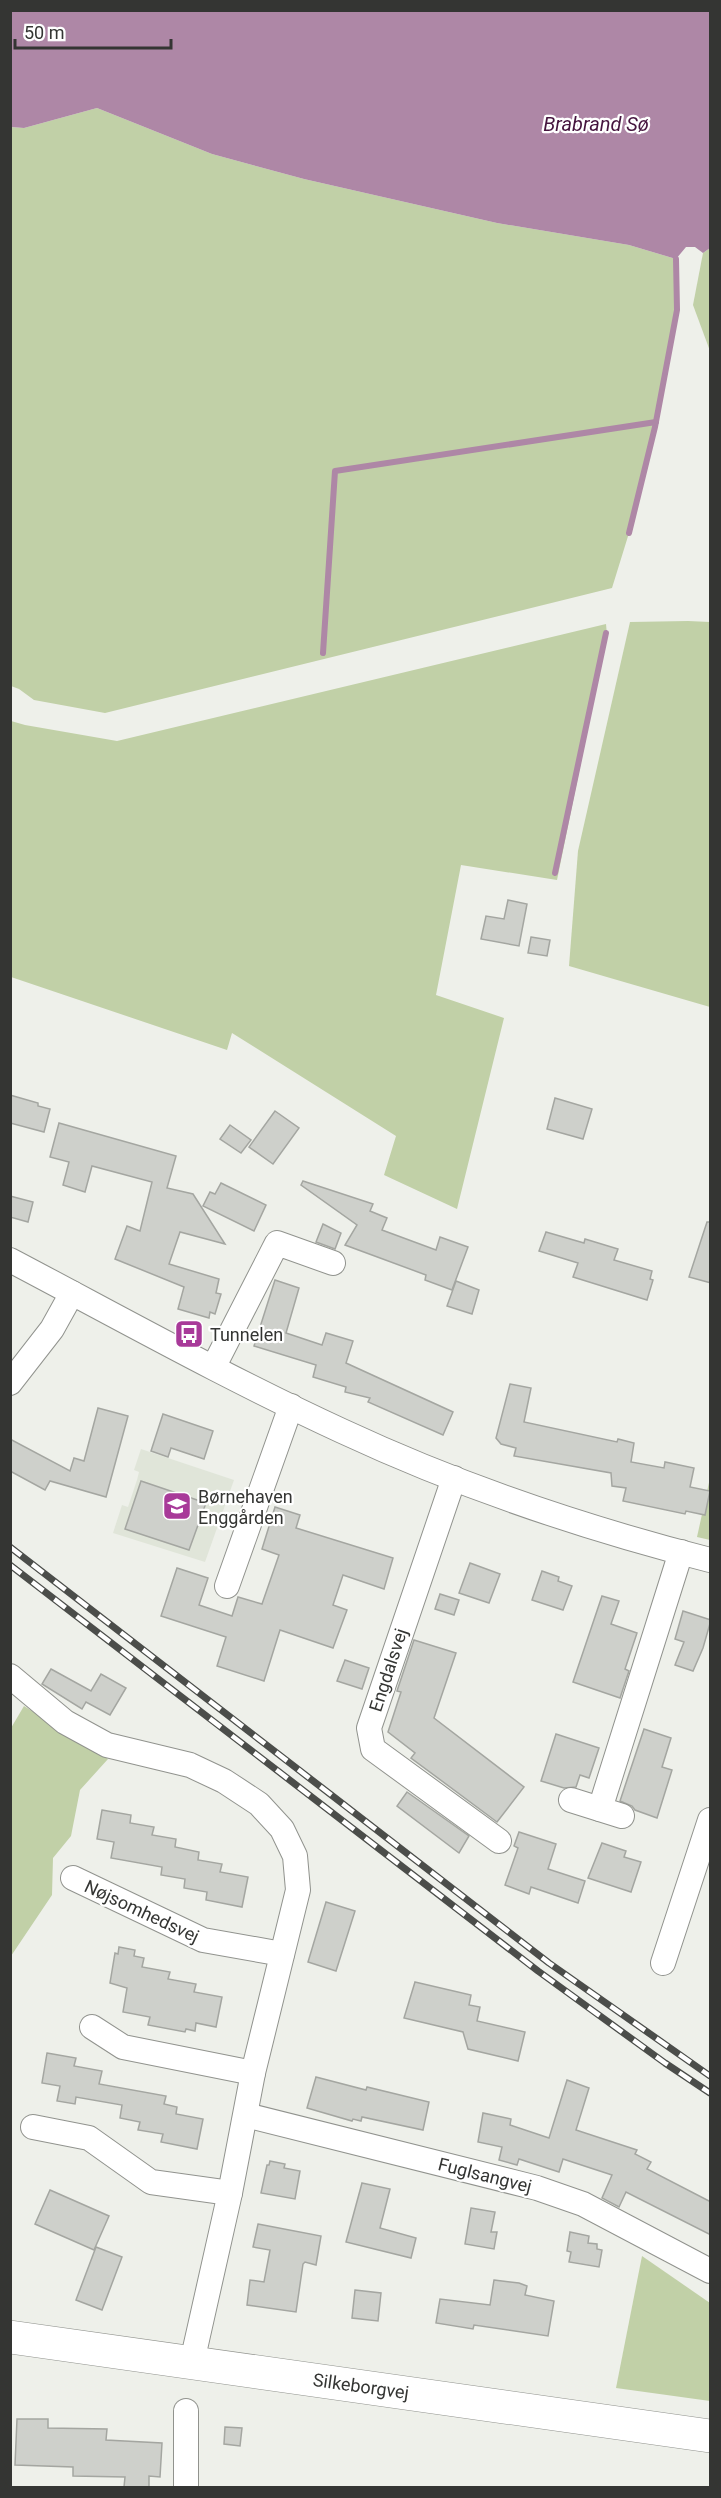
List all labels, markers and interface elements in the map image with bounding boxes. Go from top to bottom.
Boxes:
scale bar [15,12,171,50]
text: 50 m [24,22,64,43]
water label: Brabrand Sø [543,112,649,136]
bus stop icon: Tunnelen [173,1318,205,1350]
place label: Tunnelen [210,1324,283,1345]
place label: Børnehaven Enggården [198,1486,293,1528]
school or university icon: Børnehaven Enggården [161,1490,193,1522]
street label: Engdalsvej [365,1626,411,1714]
street label: Nøjsomhedsvej [81,1875,203,1947]
street label: Fuglsangvej [436,2153,534,2197]
street label: Silkeborgvej [312,2369,410,2403]

